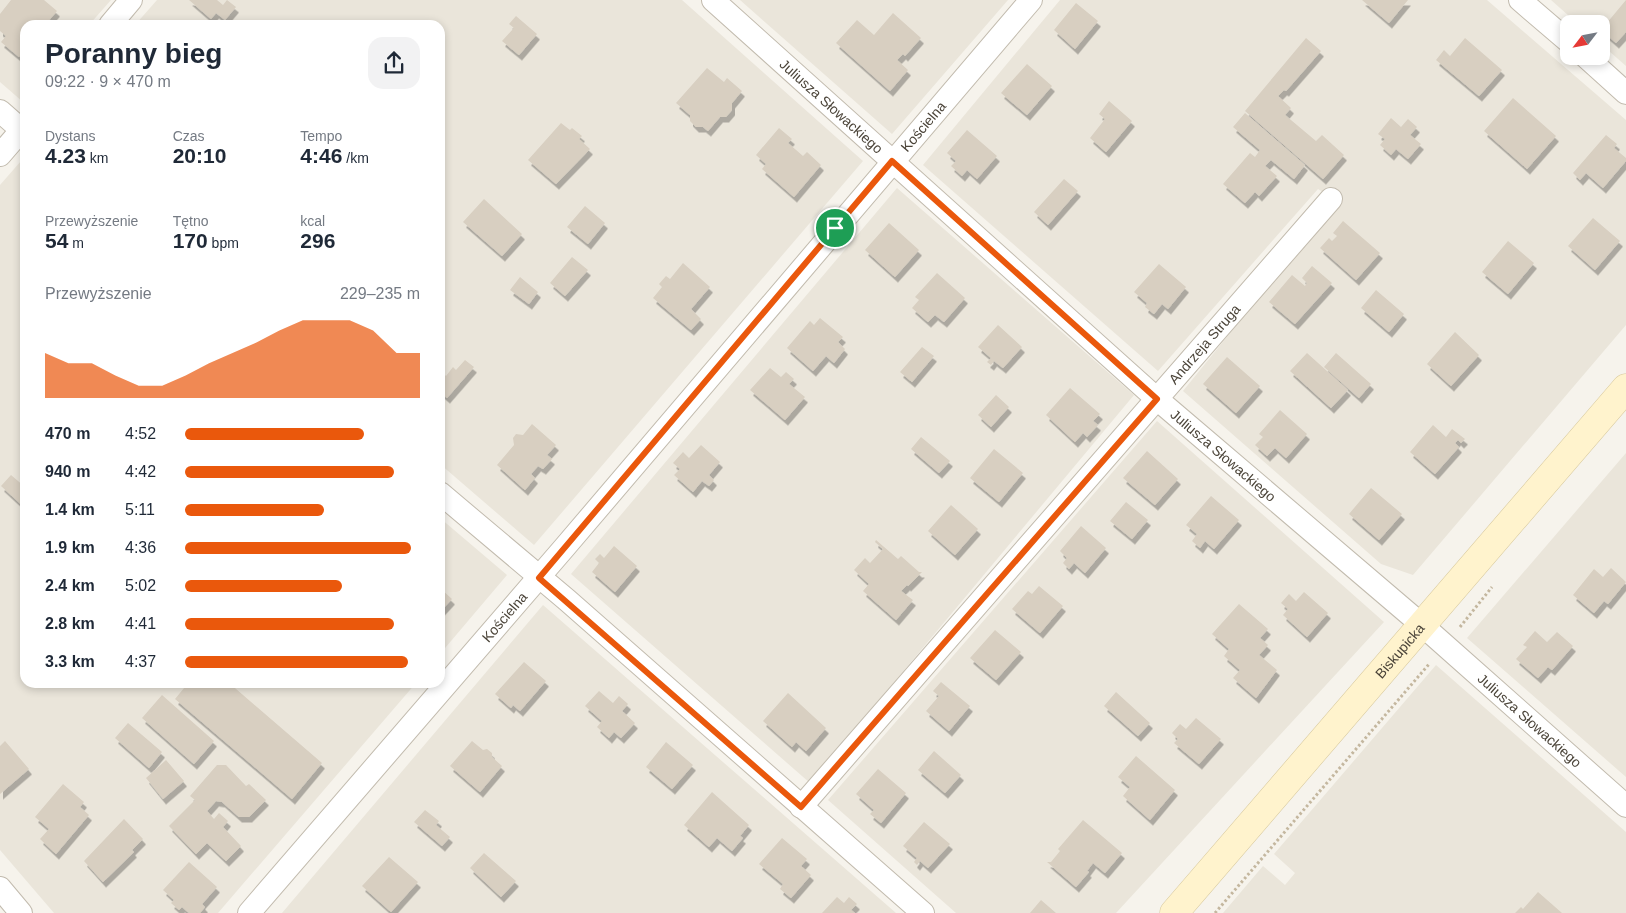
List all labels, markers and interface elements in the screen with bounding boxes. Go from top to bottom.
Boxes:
north arrow [1560,15,1610,65]
map controls [1560,15,1610,65]
button: share [368,37,420,89]
text: Poranny bieg [45,38,222,69]
street label: Juliusza Słowackiego [776,56,886,157]
text: 09:22 · 9 × 470 m [45,73,171,90]
street label: Kościelna [897,98,949,155]
text: Dystans [45,128,96,144]
text: Czas [173,128,205,144]
text: Tempo [300,128,342,144]
text: 4.23 [45,144,86,167]
text: 20:10 [173,144,226,167]
text: 4:46 [300,144,342,167]
text: km [86,150,108,166]
text: /km [342,150,369,166]
pin [814,207,856,249]
text: Przewyższenie [45,213,138,229]
text: Tętno [173,213,208,229]
text: kcal [300,213,325,229]
icon: arrive [821,214,849,242]
text: 54 [45,229,68,252]
text: 170 [173,229,208,252]
text: 296 [300,229,335,252]
text: m [68,235,84,251]
text: bpm [208,235,239,251]
text: Przewyższenie [45,285,152,302]
text: 229–235 m [340,285,420,302]
street label: Andrzeja Struga [1165,301,1244,387]
street label: Juliusza Słowackiego [1167,406,1279,505]
text: 470 m [45,425,90,442]
text: 4:52 [125,425,156,442]
text: 940 m [45,463,90,480]
text: 4:42 [125,463,156,480]
text: 1.4 km [45,501,95,518]
text: 5:11 [125,501,155,518]
text: 1.9 km [45,539,95,556]
text: 4:36 [125,539,156,556]
text: 2.4 km [45,577,95,594]
text: 5:02 [125,577,156,594]
street label: Kościelna [479,589,531,645]
text: 2.8 km [45,615,95,632]
text: 4:41 [125,615,156,632]
street label: Biskupicka [1372,620,1428,681]
text: 3.3 km [45,653,95,670]
text: 4:37 [125,653,156,670]
street label: Juliusza Słowackiego [1474,670,1585,771]

